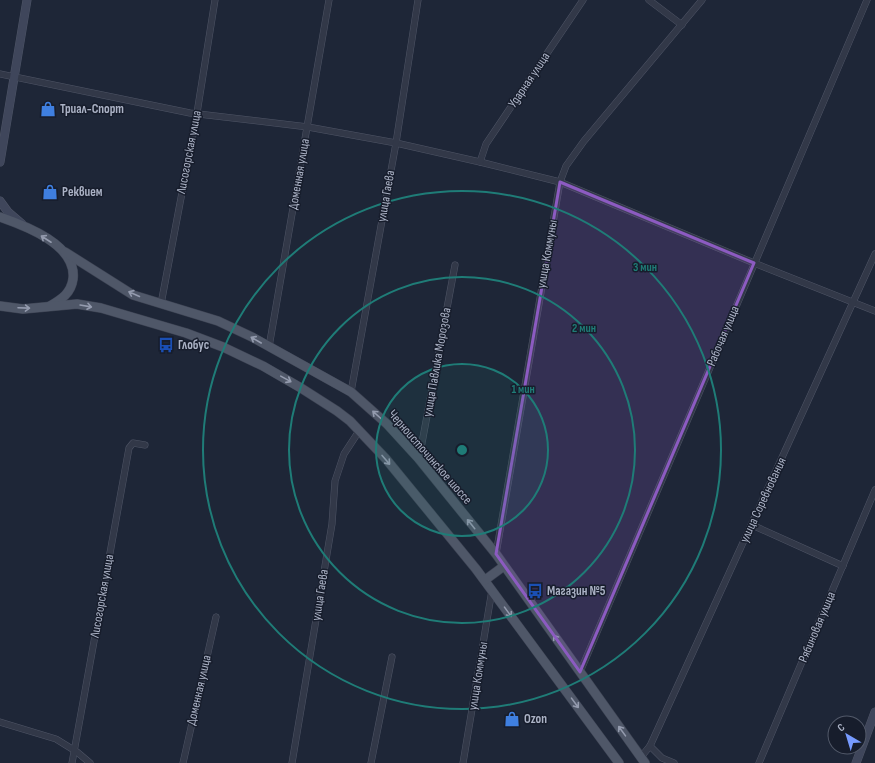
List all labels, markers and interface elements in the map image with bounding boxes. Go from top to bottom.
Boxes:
street label: Ударная улица [505,49,553,111]
shop icon: Триал-Спорт [39,100,57,118]
place label: Триал-Спорт [60,101,124,117]
street label: Лисогорская улица [173,109,205,196]
street label: Доменная улица [285,137,313,211]
street label: улица Гаева [374,169,398,223]
shop icon: Реквием [41,183,59,201]
place label: Реквием [62,184,103,200]
street label: улица Коммуны [533,219,561,289]
one-way arrow [41,235,52,243]
text: 3 мин [633,260,657,275]
one-way arrow [128,290,140,298]
one-way arrow [79,302,92,310]
street label: Рабочая улица [703,303,743,369]
one-way arrow [17,305,30,312]
street label: улица Павлика Морозова [420,306,454,418]
text: 2 мин [572,321,596,336]
one-way arrow [250,335,262,343]
bus stop icon: Глобус [157,336,175,354]
place label: Глобус [178,337,210,353]
one-way arrow [280,376,292,383]
text: 1 мин [511,382,535,397]
street label: Черноисточинское шоссе [385,406,475,508]
one-way arrow [372,410,382,420]
centre of rings [455,443,469,457]
one-way arrow [382,455,391,465]
street label: улица Соревнования [736,455,790,545]
one-way arrow [467,519,476,529]
street label: Лисогорская улица [87,553,117,640]
street label: улица Гаева [308,568,332,622]
bus stop icon: Магазин №5 [526,582,544,600]
place label: Магазин №5 [547,583,606,599]
street label: Рябиновая улица [795,589,839,665]
one-way arrow [504,607,512,618]
one-way arrow [553,635,561,646]
street label: улица Коммуны [465,641,491,711]
street label: Доменная улица [183,653,215,727]
one-way arrow [571,697,579,708]
shop icon: Ozon [503,710,521,728]
place label: Ozon [524,711,547,727]
north arrow [827,715,867,755]
text: С [835,720,848,734]
one-way arrow [618,726,626,737]

